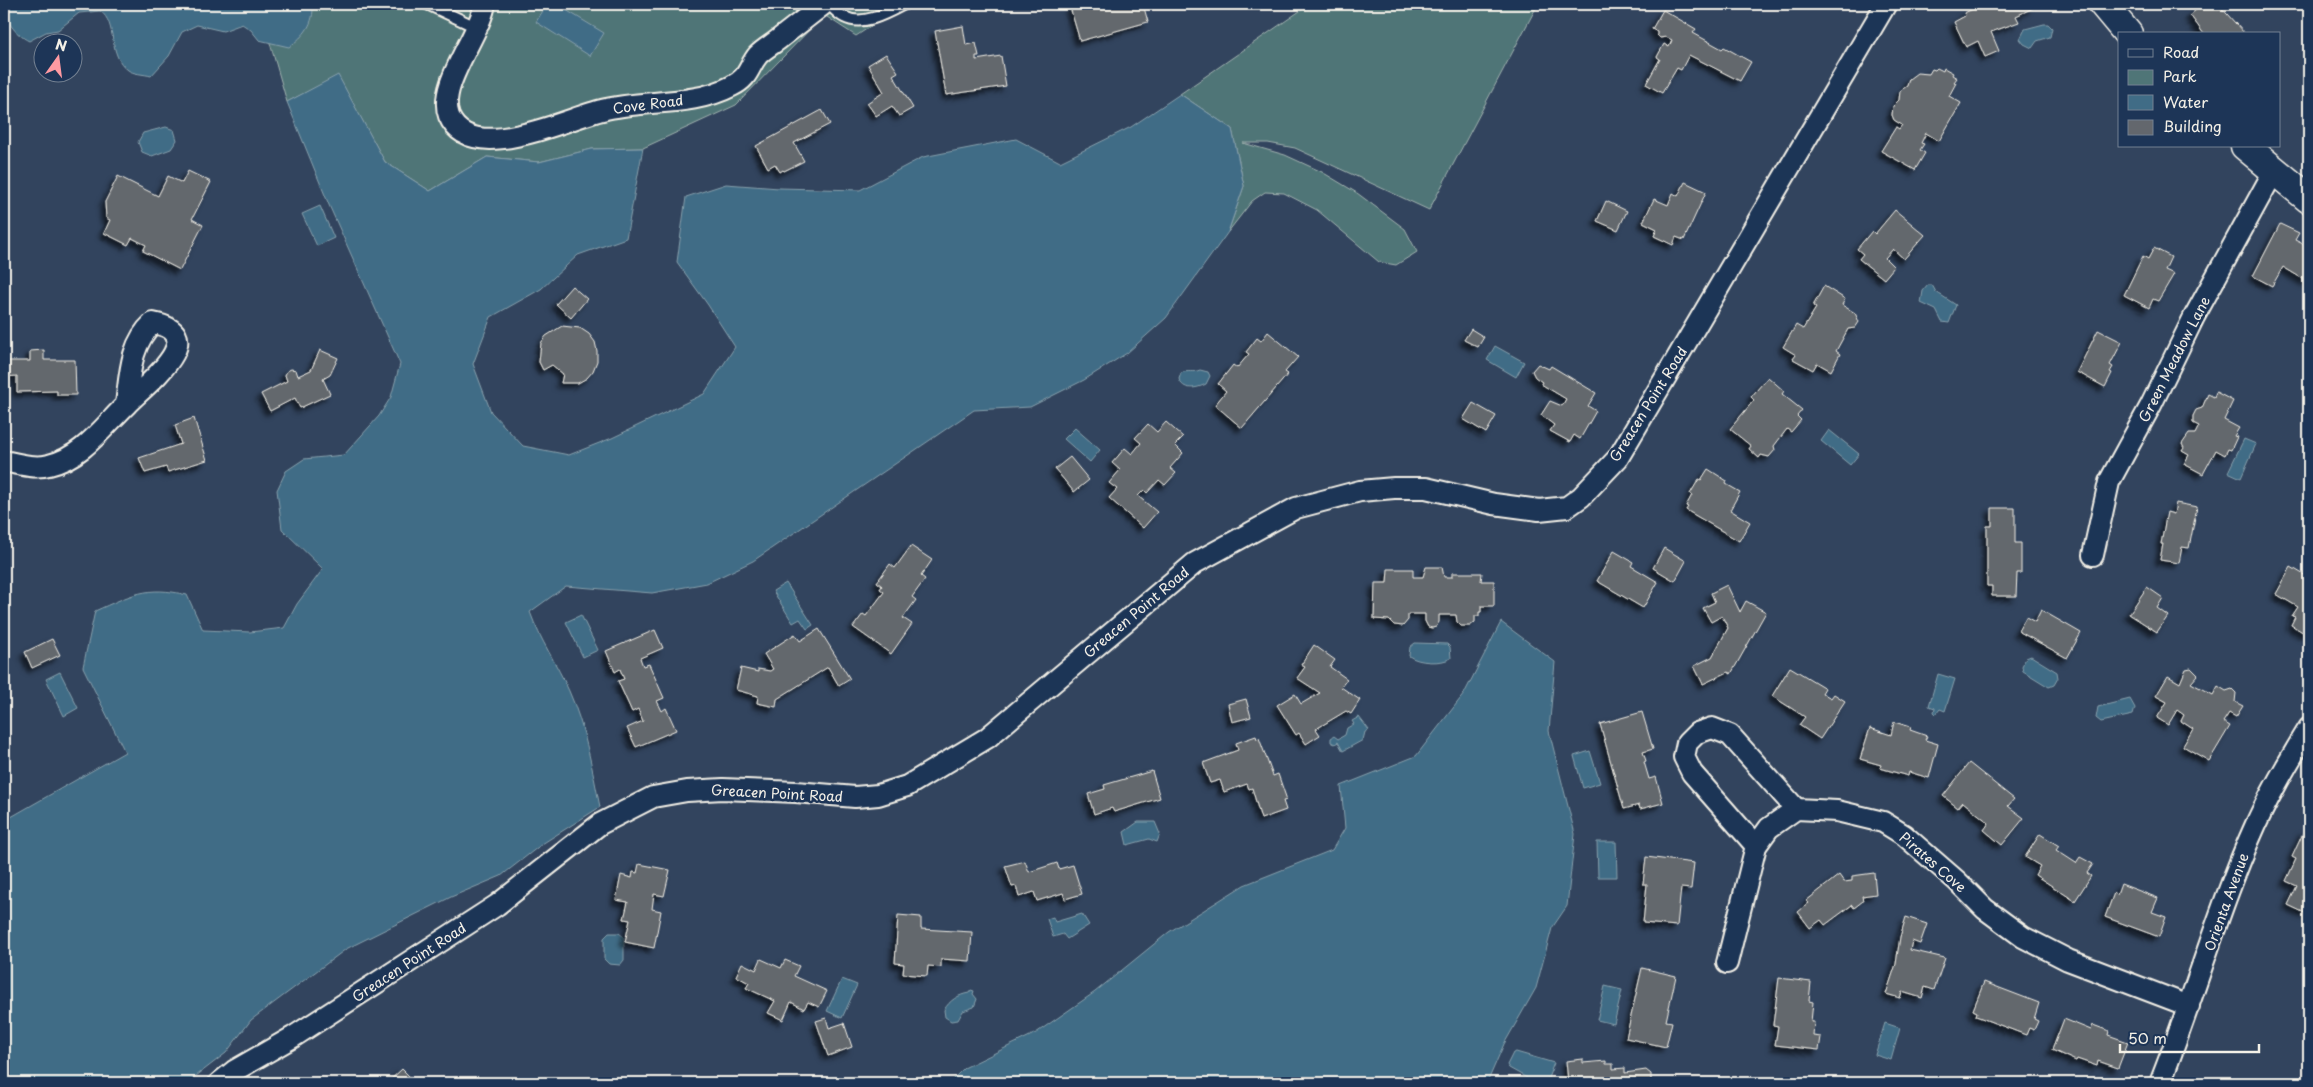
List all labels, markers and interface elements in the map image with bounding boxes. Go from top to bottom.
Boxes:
north arrow [32,32,82,82]
legend [2118,32,2280,148]
text: N [53,33,69,56]
text: Road [2163,40,2199,63]
text: Park [2163,64,2197,87]
street label: Cove Road [611,89,685,119]
text: Water [2163,90,2208,113]
text: Building [2163,114,2222,137]
street label: Green Meadow Lane [2133,292,2215,426]
street label: Greacen Point Road [1604,342,1692,466]
street label: Greacen Point Road [1079,561,1193,663]
street label: Greacen Point Road [710,779,844,807]
street label: Pirates Cove [1895,827,1971,897]
street label: Orienta Avenue [2198,850,2254,954]
street label: Greacen Point Road [348,917,470,1007]
scale bar [2120,1022,2259,1054]
text: 50 m [2128,1026,2167,1049]

